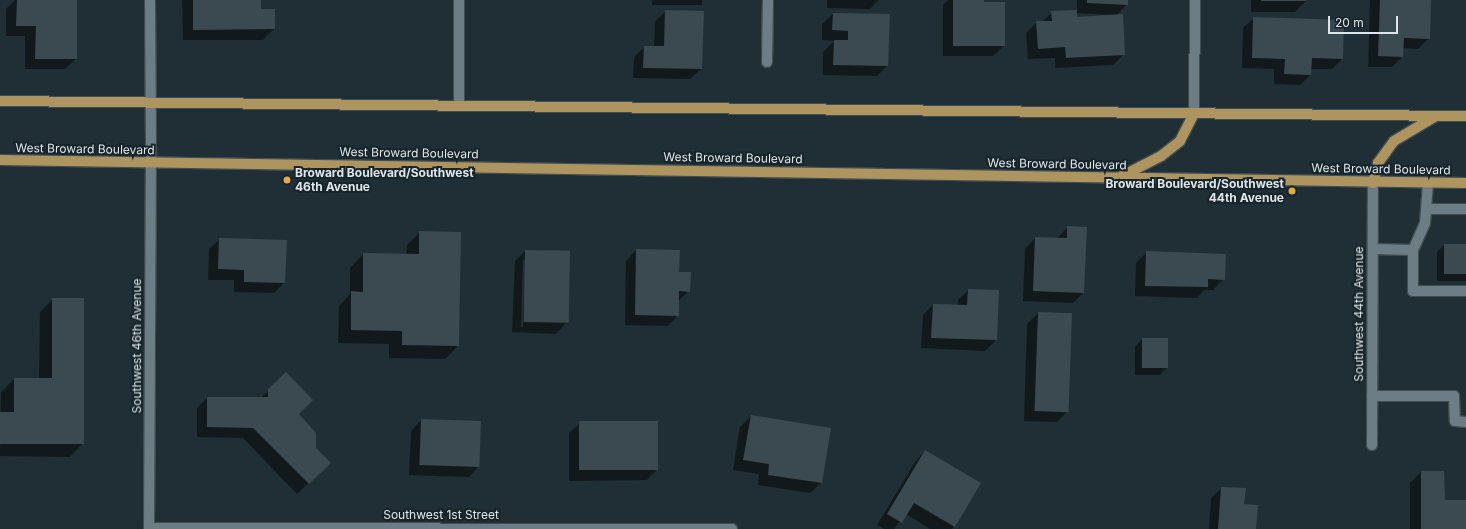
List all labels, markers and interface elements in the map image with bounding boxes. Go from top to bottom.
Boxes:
scale bar [1330,8,1400,34]
text: 20 m [1335,15,1364,30]
street label: West Broward Boulevard [15,141,155,157]
street label: West Broward Boulevard [339,145,479,161]
street label: West Broward Boulevard [663,150,803,166]
street label: West Broward Boulevard [987,156,1127,172]
street label: West Broward Boulevard [1311,161,1451,177]
place label: Broward Boulevard/Southwest 46th Avenue [295,166,474,194]
marker: Broward Boulevard/Southwest 46th Avenue [282,175,292,185]
place label: Broward Boulevard/Southwest 44th Avenue [1105,177,1284,205]
marker: Broward Boulevard/Southwest 44th Avenue [1287,186,1297,196]
street label: Southwest 44th Avenue [1352,246,1366,382]
street label: Southwest 46th Avenue [130,279,144,413]
street label: Southwest 1st Street [383,508,499,522]

